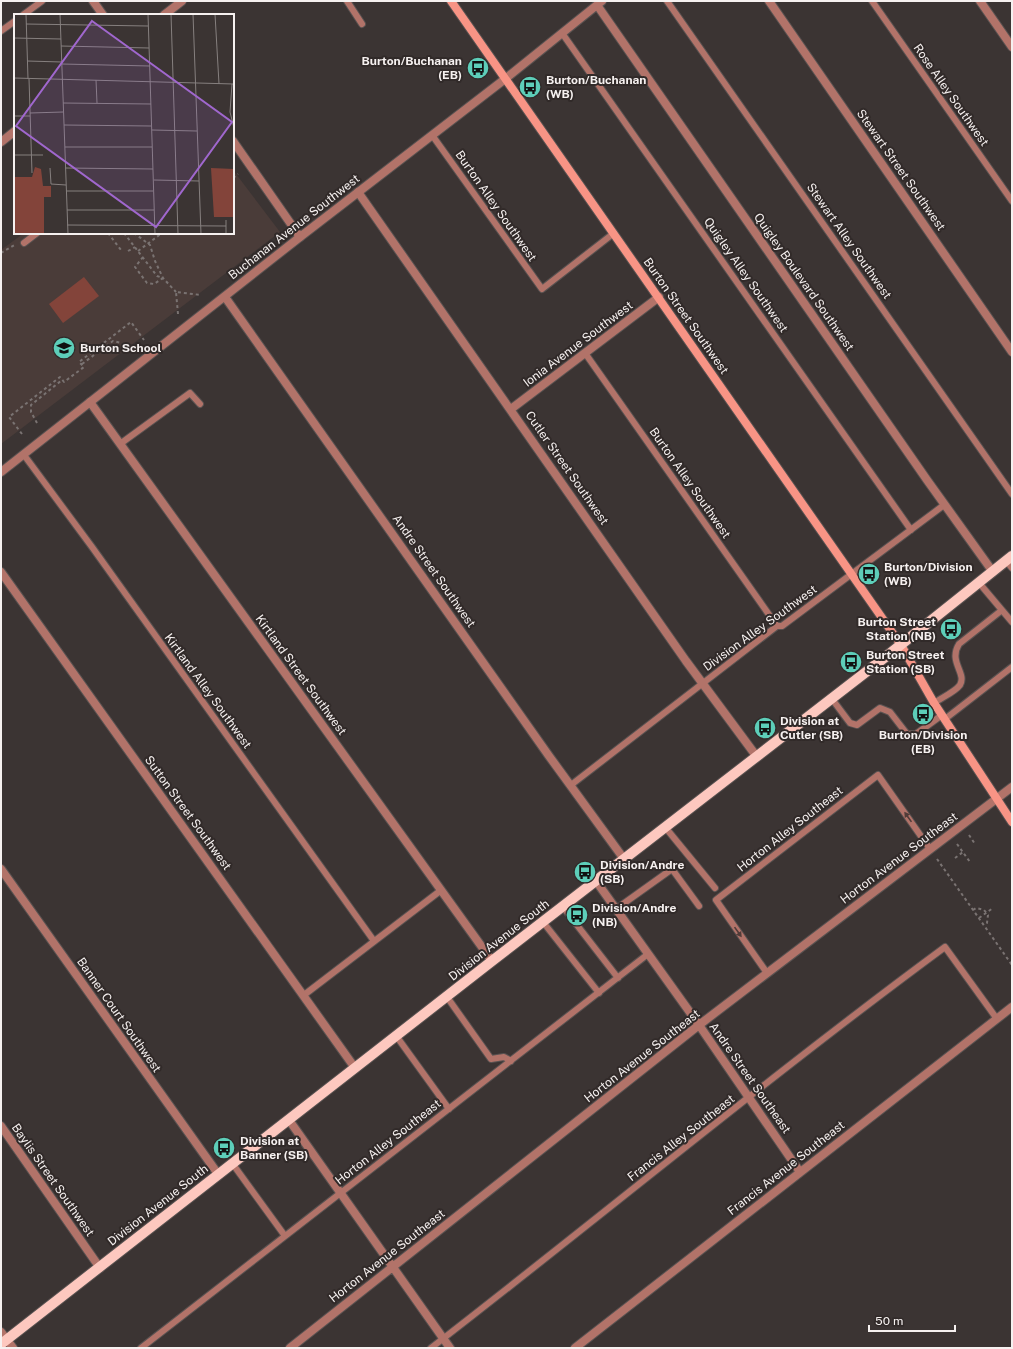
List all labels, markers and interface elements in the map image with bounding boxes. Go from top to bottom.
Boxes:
inset map [14,14,234,234]
street label: Rose Alley Southwest [910,41,992,149]
place label: Burton/Buchanan (EB) [362,54,462,82]
bus stop icon: Burton/Buchanan (EB) [465,55,491,81]
place label: Burton/Buchanan (WB) [546,73,646,101]
bus stop icon: Burton/Buchanan (WB) [517,74,543,100]
street label: Stewart Street Southwest [854,107,948,234]
street label: Burton Alley Southwest [452,148,540,264]
street label: Buchanan Avenue Southwest [226,171,362,282]
street label: Stewart Alley Southwest [804,180,895,302]
street label: Quigley Boulevard Southwest [751,211,857,354]
street label: Quigley Alley Southwest [701,215,791,335]
street label: Burton Street Southwest [641,255,732,377]
street label: Ionia Avenue Southwest [521,298,636,390]
school or university icon: Burton School [51,335,77,361]
place label: Burton School [80,341,161,355]
street label: Cutler Street Southwest [522,409,612,528]
street label: Burton Alley Southwest [646,425,734,541]
street label: Andre Street Southwest [390,512,479,630]
place label: Burton/Division (WB) [884,560,973,588]
bus stop icon: Burton/Division (WB) [856,561,882,587]
street label: Division Alley Southwest [700,582,820,674]
street label: Kirtland Street Southwest [253,612,350,738]
place label: Burton Street Station (NB) [857,615,936,643]
bus stop icon: Burton Street Station (NB) [938,616,964,642]
street label: Kirtland Alley Southwest [162,631,255,751]
place label: Burton Street Station (SB) [866,648,945,676]
bus stop icon: Burton Street Station (SB) [838,649,864,675]
bus stop icon: Burton/Division (EB) [910,701,936,727]
place label: Division at Cutler (SB) [780,714,843,742]
bus stop icon: Division at Cutler (SB) [752,715,778,741]
place label: Burton/Division (EB) [879,728,967,756]
street label: Sutton Street Southwest [142,753,234,873]
street label: Horton Alley Southeast [734,783,846,875]
street label: Horton Avenue Southeast [838,809,961,907]
one-way arrow [904,812,912,823]
place label: Division/Andre (SB) [600,858,685,886]
bus stop icon: Division/Andre (SB) [572,859,598,885]
street label: Division Avenue South [446,896,552,984]
place label: Division/Andre (NB) [592,901,677,929]
bus stop icon: Division/Andre (NB) [564,902,590,928]
one-way arrow [734,927,742,937]
street label: Banner Court Southwest [74,955,164,1075]
street label: Horton Avenue Southeast [581,1006,703,1105]
street label: Andre Street Southeast [706,1020,794,1136]
street label: Francis Alley Southeast [625,1092,738,1184]
street label: Horton Alley Southeast [332,1096,444,1188]
street label: Francis Avenue Southeast [725,1118,848,1218]
street label: Baylis Street Southwest [9,1121,97,1239]
place label: Division at Banner (SB) [240,1134,308,1162]
bus stop icon: Division at Banner (SB) [211,1135,237,1161]
street label: Division Avenue South [105,1161,211,1249]
street label: Horton Avenue Southeast [326,1206,448,1305]
scale bar [869,1307,955,1333]
text: 50 m [875,1314,903,1328]

